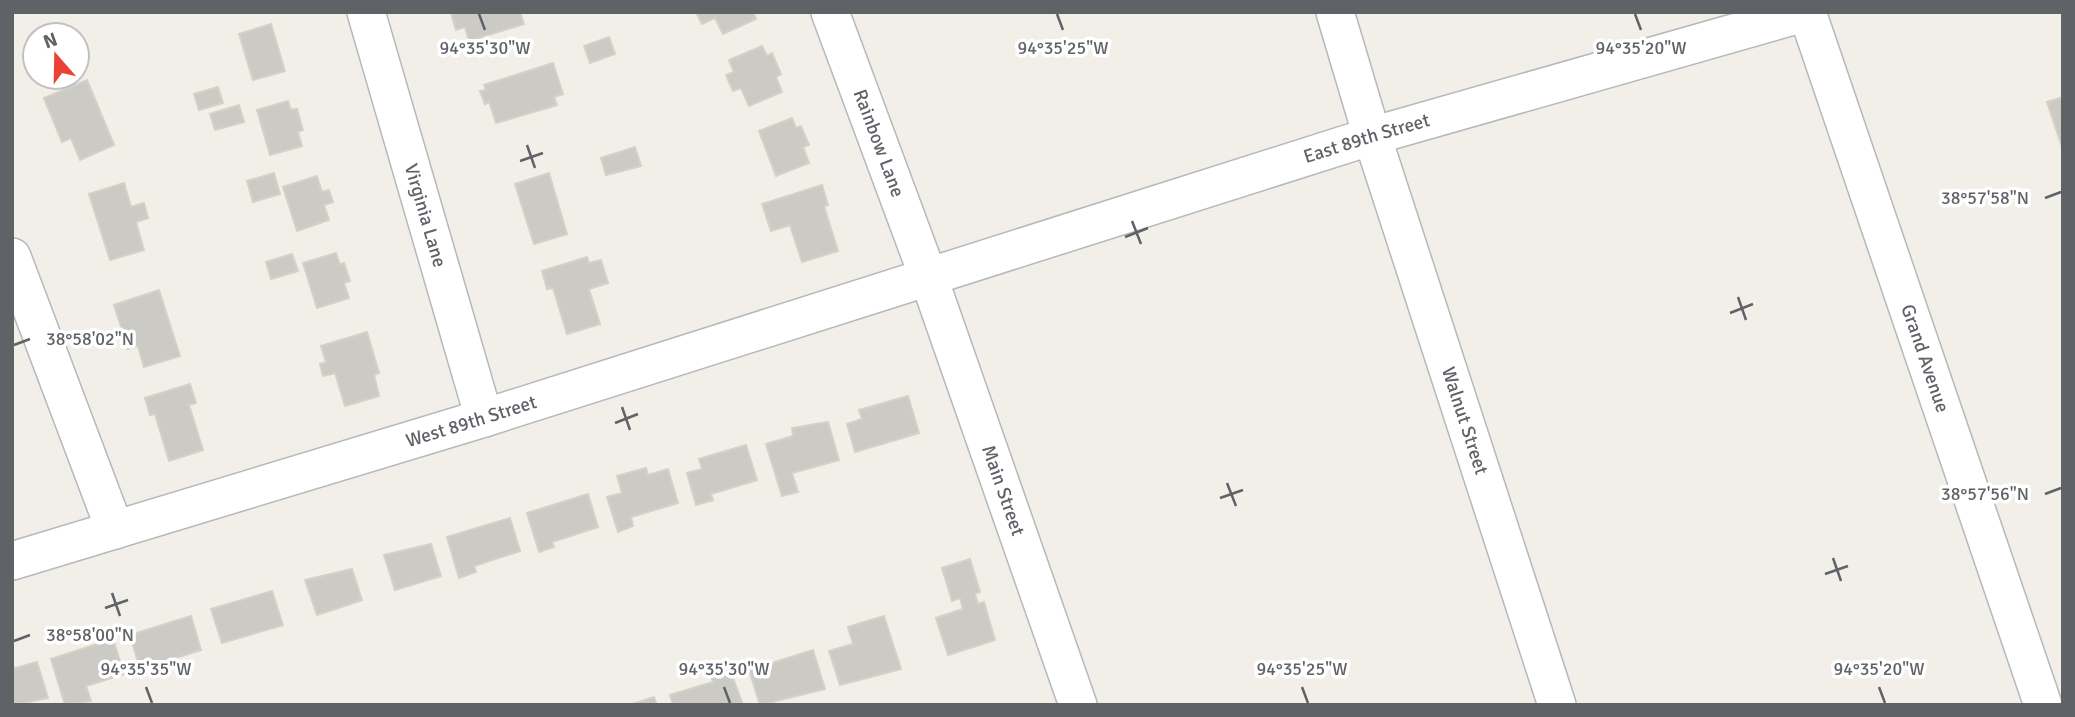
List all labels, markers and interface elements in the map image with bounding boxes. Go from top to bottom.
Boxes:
north arrow [21,21,91,91]
text: N [40,27,61,55]
text: 94°35'30"W [440,37,530,59]
text: 94°35'25"W [1018,37,1108,59]
text: 94°35'20"W [1596,37,1686,59]
street label: Rainbow Lane [848,86,910,201]
street label: East 89th Street [1300,108,1433,169]
street label: Virginia Lane [399,161,452,270]
text: 38°57'58"N [1941,187,2029,209]
street label: Grand Avenue [1895,301,1955,416]
text: 38°58'02"N [46,328,134,350]
street label: Walnut Street [1436,364,1493,478]
street label: West 89th Street [403,390,540,453]
street label: Main Street [976,442,1030,539]
text: 38°57'56"N [1941,483,2029,505]
text: 38°58'00"N [46,624,134,646]
text: 94°35'35"W [101,658,191,680]
text: 94°35'30"W [679,658,769,680]
text: 94°35'25"W [1257,658,1347,680]
text: 94°35'20"W [1834,658,1924,680]

